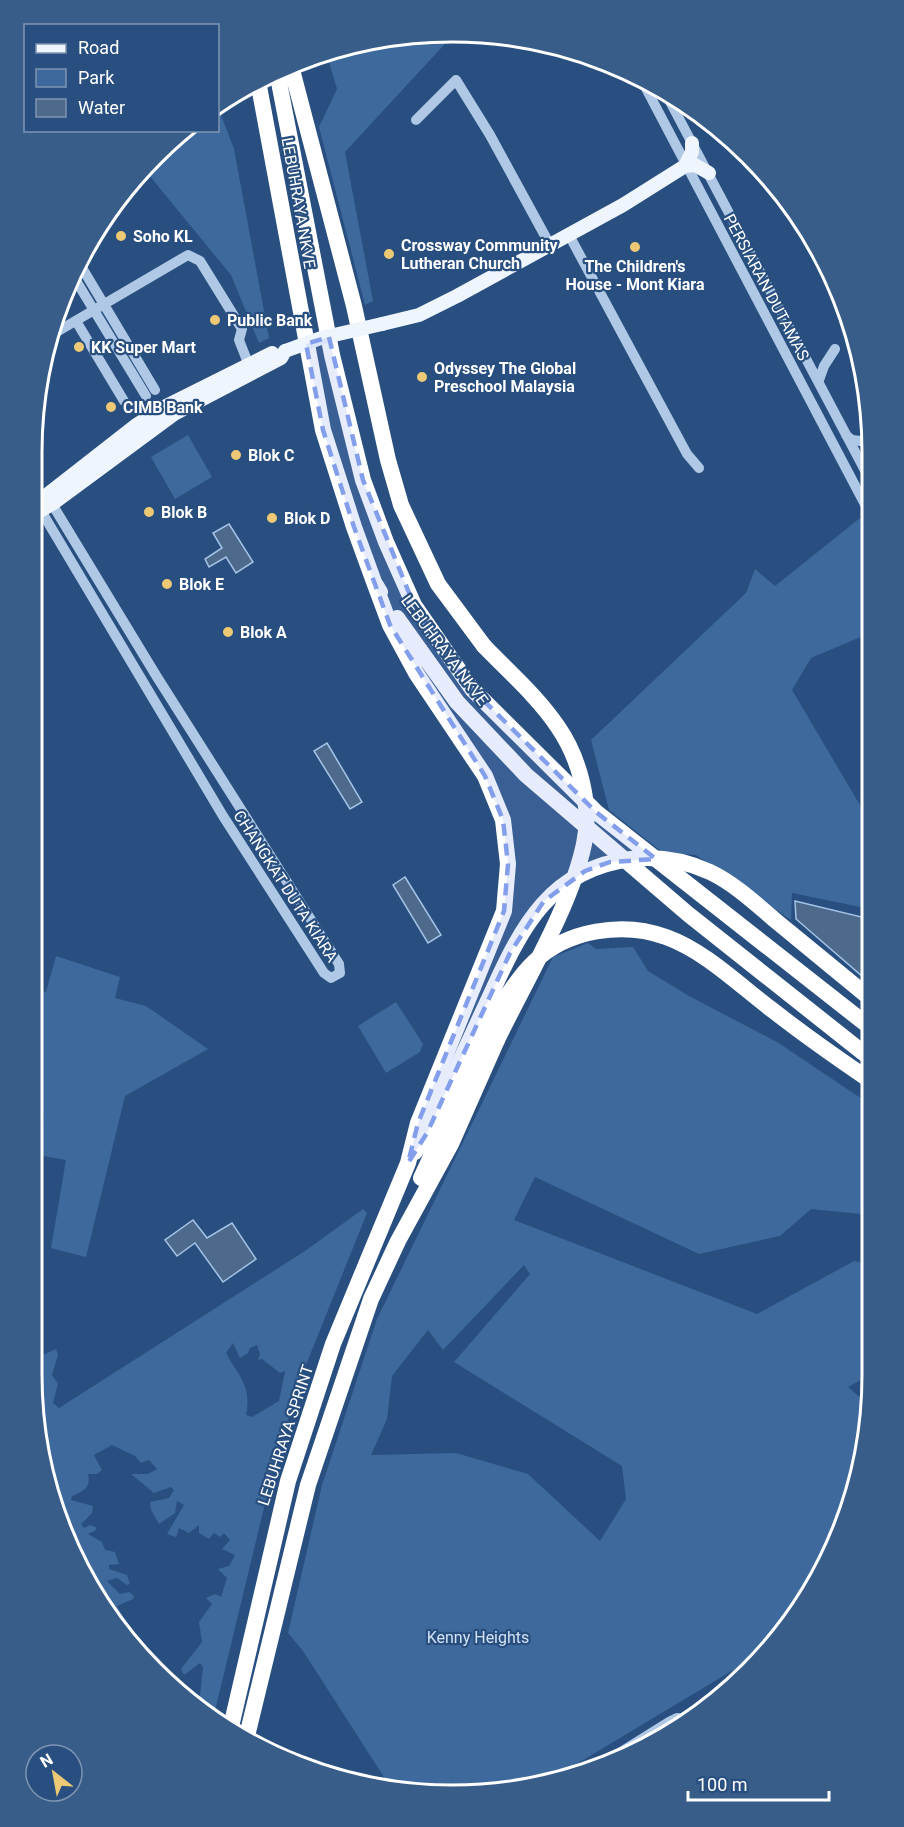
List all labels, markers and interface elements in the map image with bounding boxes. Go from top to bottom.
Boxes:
legend [24,24,219,132]
text: Road [78,37,119,58]
text: Park [78,67,115,88]
text: Water [78,97,125,118]
street label: LEBUHRAYA NKVE [278,136,319,270]
street label: PERSIARAN DUTAMAS [720,211,813,364]
place label: Soho KL [133,227,193,246]
marker: Soho KL [114,229,128,243]
place label: Crossway Community Lutheran Church [401,236,559,273]
marker: The Children's House - Mont Kiara [628,240,642,254]
marker: Crossway Community Lutheran Church [382,247,396,261]
place label: The Children's House - Mont Kiara [566,257,705,294]
place label: Public Bank [227,311,313,330]
marker: Public Bank [208,313,222,327]
place label: KK Super Mart [91,338,196,357]
marker: KK Super Mart [72,340,86,354]
place label: Odyssey The Global Preschool Malaysia [434,359,576,396]
marker: Odyssey The Global Preschool Malaysia [415,370,429,384]
place label: CIMB Bank [123,398,203,417]
marker: CIMB Bank [104,400,118,414]
place label: Blok C [248,446,294,465]
marker: Blok C [229,448,243,462]
place label: Blok B [161,503,207,522]
marker: Blok B [142,505,156,519]
place label: Blok D [284,509,330,528]
marker: Blok D [265,511,279,525]
place label: Blok E [179,575,224,594]
marker: Blok E [160,577,174,591]
street label: LEBUHRAYA NKVE [397,591,492,709]
place label: Blok A [240,623,287,642]
marker: Blok A [221,625,235,639]
street label: CHANGKAT DUTA KIARA [229,807,342,966]
street label: LEBUHRAYA SPRINT [254,1362,317,1508]
park label: Kenny Heights [427,1628,529,1647]
north arrow [24,1743,84,1803]
text: N [37,1750,56,1772]
scale bar [688,1764,829,1802]
text: 100 m [697,1774,748,1795]

